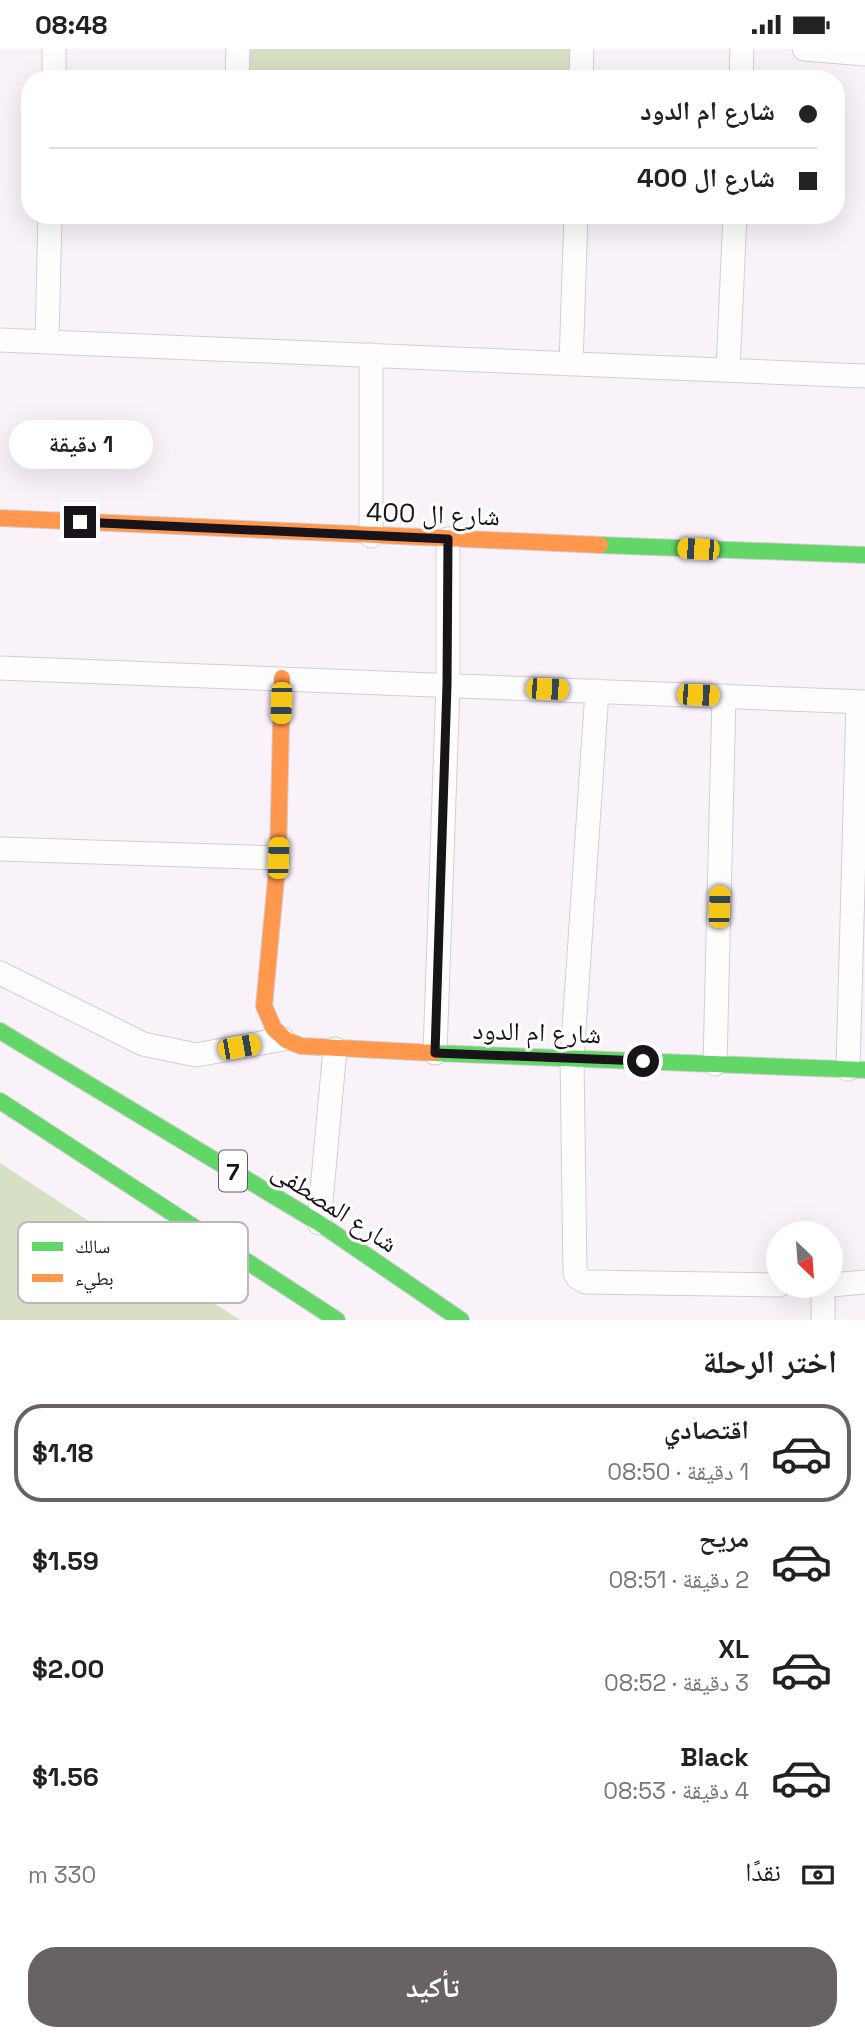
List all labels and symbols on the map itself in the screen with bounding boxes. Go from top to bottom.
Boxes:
callout: 1 دقيقة [8,421,152,469]
street label: شارع ال 400 [365,495,501,533]
route end [64,506,96,538]
car [677,537,720,561]
car [526,678,569,700]
car [270,682,293,724]
car [677,684,720,706]
car [267,837,290,879]
car [708,886,731,928]
street label: شارع ام الدود [472,1013,602,1052]
car [217,1033,262,1061]
route start [627,1045,659,1077]
road number: 7 [219,1151,247,1191]
street label: شارع المصطفى [266,1154,404,1260]
north arrow [766,1221,844,1299]
legend [18,1222,248,1303]
text: سالك [75,1234,110,1259]
text: بطيء [75,1266,114,1294]

